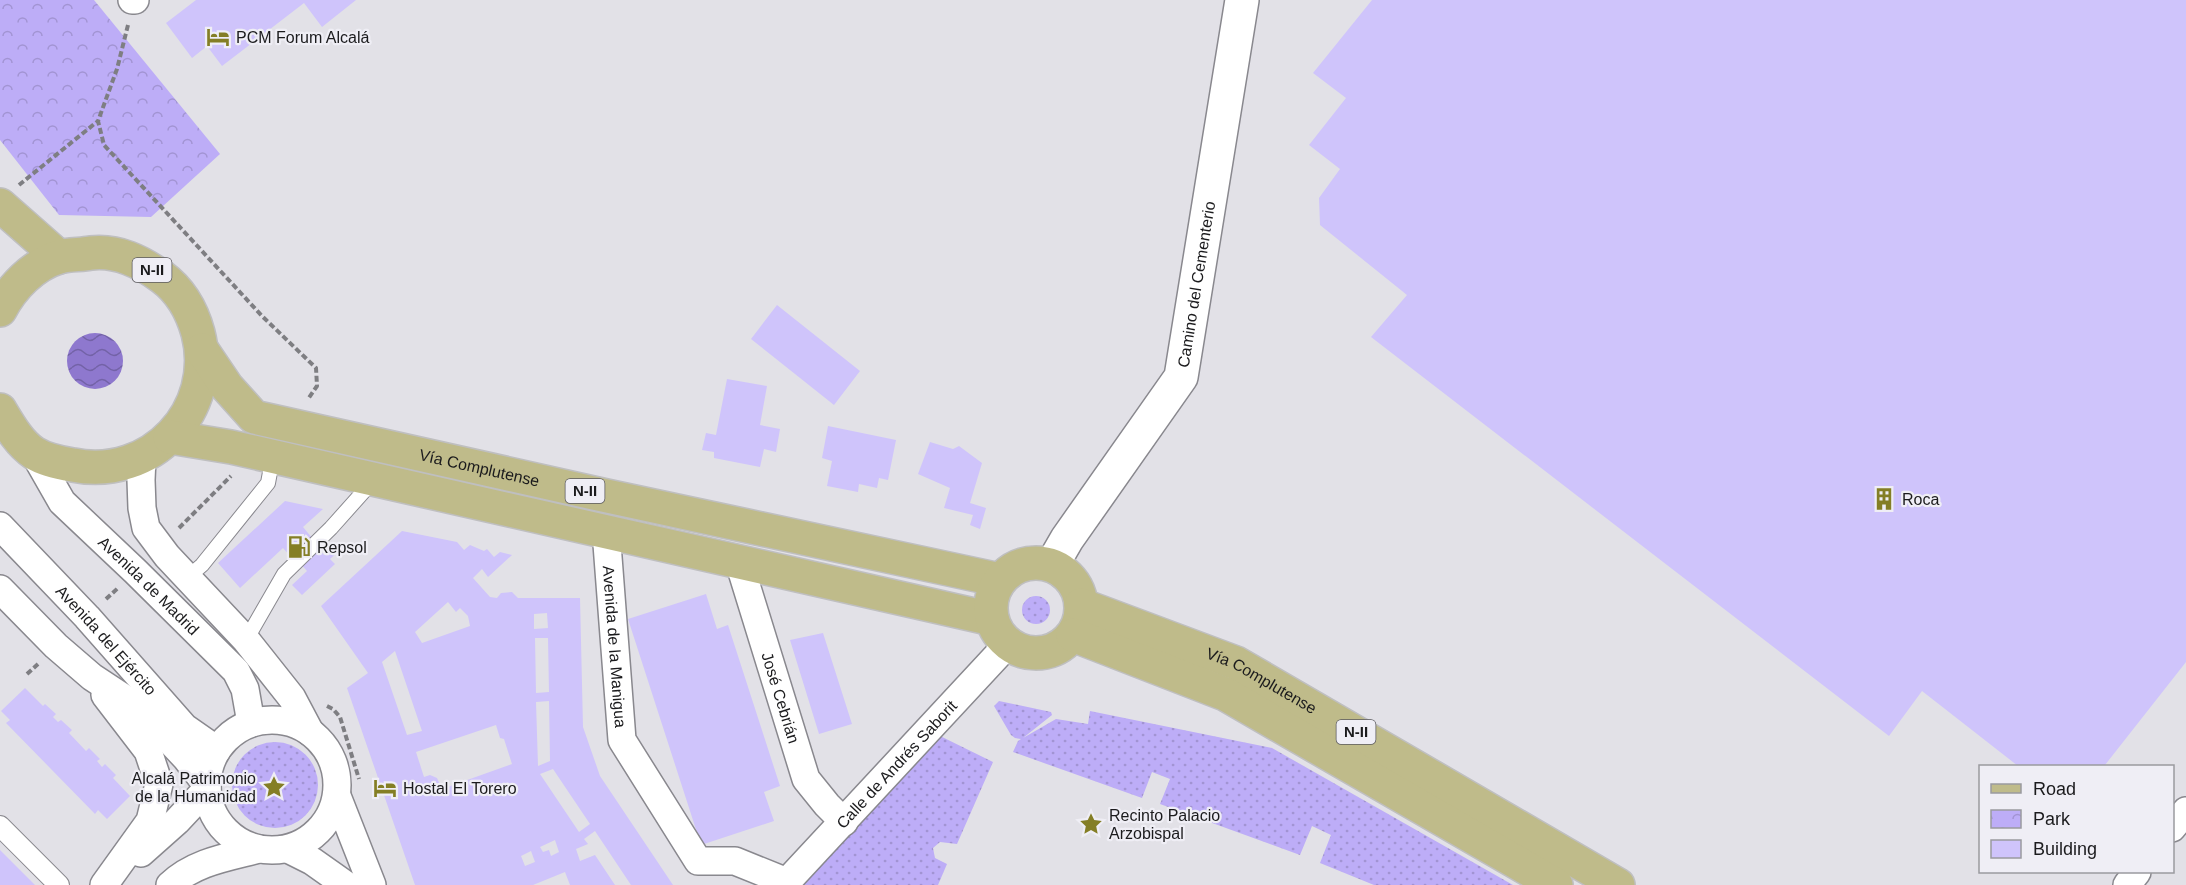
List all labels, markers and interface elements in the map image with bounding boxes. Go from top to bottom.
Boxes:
hotel icon: PCM Forum Alcalá [205,24,231,50]
place label: PCM Forum Alcalá [236,29,369,46]
street label: Camino del Cementerio [1175,200,1218,369]
road number: N-II [132,258,172,282]
street label: Vía Complutense [418,446,541,490]
road number: N-II [566,479,604,503]
building icon: Roca [1871,486,1897,512]
place label: Roca [1902,491,1939,508]
street label: Avenida de Madrid [95,533,202,638]
fuel station icon: Repsol [286,534,312,560]
place label: Repsol [317,539,367,556]
street label: Avenida de la Manigua [600,565,629,729]
street label: Avenida del Ejército [52,582,160,699]
street label: Vía Complutense [1204,645,1320,717]
street label: José Cebrián [758,650,802,745]
street label: Calle de Andrés Saborit [833,697,961,832]
road number: N-II [1336,720,1376,744]
legend [1979,765,2174,873]
place label: Alcalá Patrimonio de la Humanidad [132,770,256,805]
place icon: Alcalá Patrimonio de la Humanidad [261,774,287,800]
hotel icon: Hostal El Torero [372,775,398,801]
text: Road [2033,779,2076,799]
place label: Hostal El Torero [403,780,517,797]
place label: Recinto Palacio Arzobispal [1109,807,1220,842]
text: Park [2033,809,2071,829]
place icon: Recinto Palacio Arzobispal [1078,811,1104,837]
text: Building [2033,839,2097,859]

